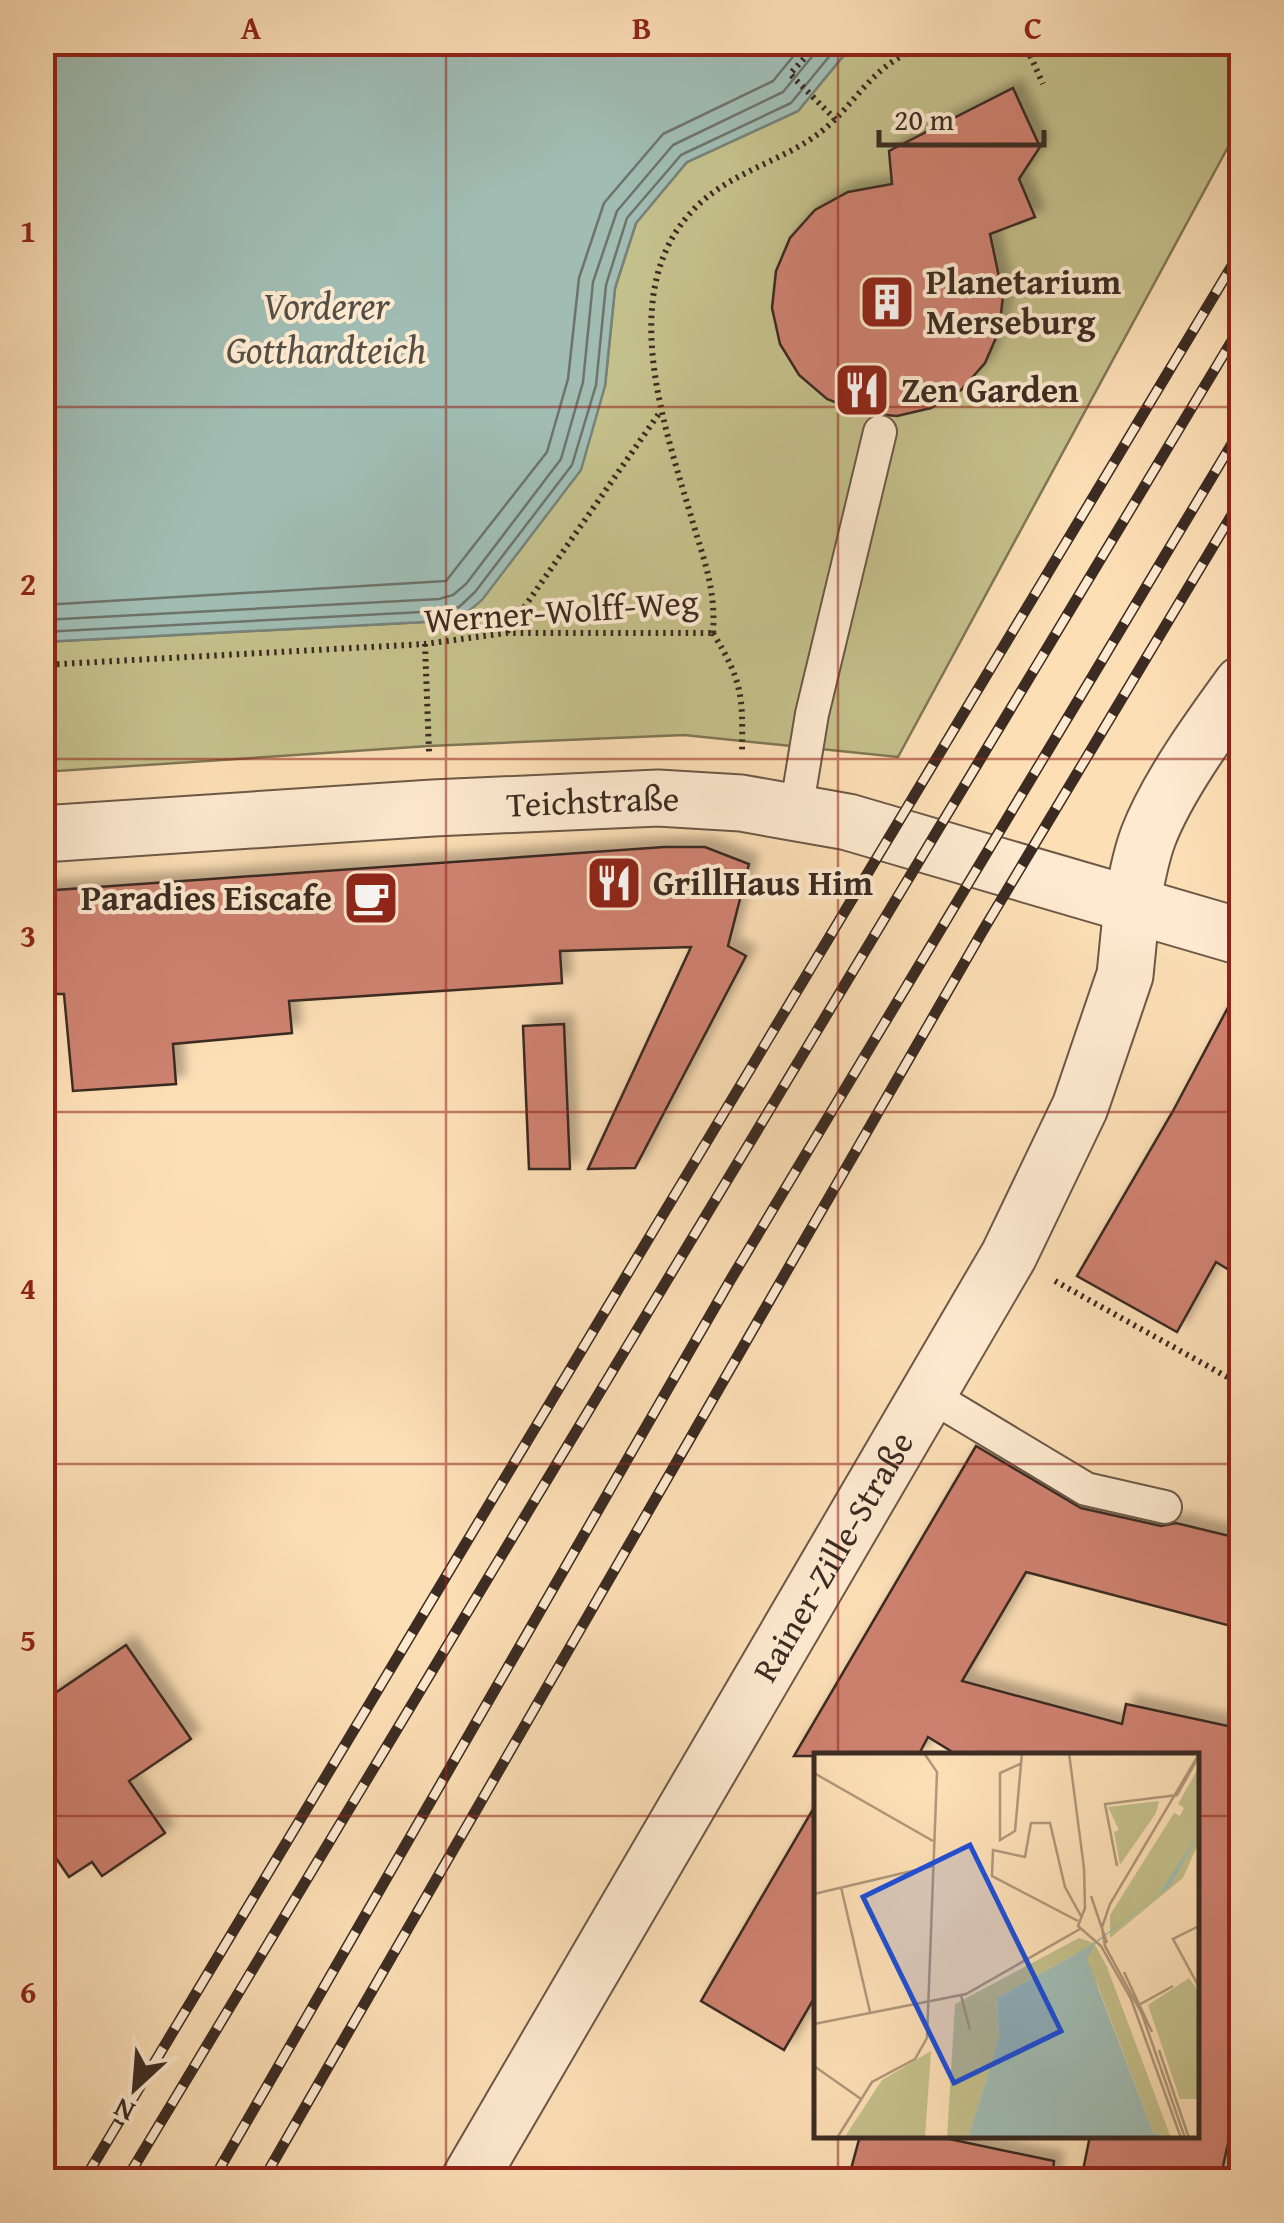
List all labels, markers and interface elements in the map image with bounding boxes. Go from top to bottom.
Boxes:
text: A [241,4,262,51]
text: B [632,4,652,51]
text: C [1024,4,1042,51]
scale bar [879,85,1044,147]
text: 20 m [894,97,954,141]
text: 1 [20,207,36,254]
place label: Planetarium Merseburg [926,256,1121,347]
building icon: Planetarium Merseburg [857,272,917,332]
water label: Vorderer Gotthardteich [226,277,426,377]
restaurant icon: Zen Garden [832,360,892,420]
place label: Zen Garden [901,364,1079,415]
text: 2 [20,560,36,607]
street label: Werner-Wolff-Weg [422,575,700,646]
street label: Teichstraße [505,772,681,830]
restaurant icon: GrillHaus Him [584,853,644,913]
place label: GrillHaus Him [653,857,873,908]
cafe icon: Paradies Eiscafe [341,868,401,928]
place label: Paradies Eiscafe [81,872,332,923]
text: 3 [20,912,36,959]
text: 4 [20,1264,36,1311]
street label: Rainer-Zille-Straße [739,1421,926,1691]
text: 5 [20,1616,36,1663]
inset map [814,1753,1199,2138]
text: 6 [20,1968,36,2015]
north arrow [85,2038,185,2138]
text: N [106,2088,141,2133]

